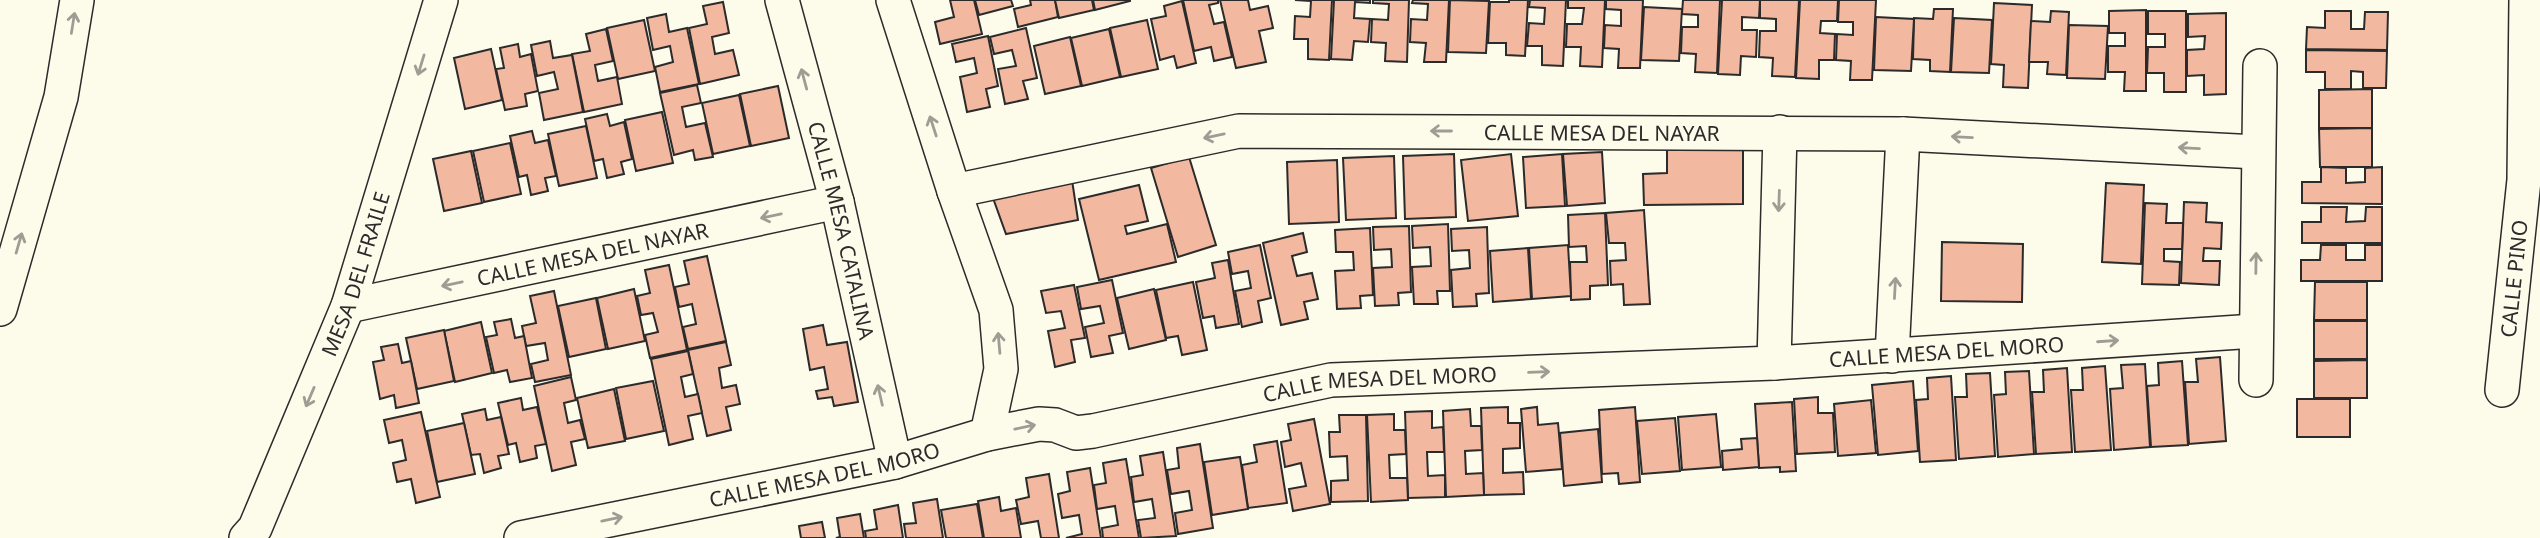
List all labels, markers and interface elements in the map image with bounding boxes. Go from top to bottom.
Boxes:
one-way arrow [67,12,80,35]
one-way arrow [414,54,427,76]
one-way arrow [796,68,809,90]
one-way arrow [926,116,938,138]
street label: CALLE MESA CATALINA [802,118,881,343]
street label: CALLE MESA DEL NAYAR [1484,118,1720,147]
one-way arrow [1429,125,1452,138]
one-way arrow [1203,130,1226,144]
one-way arrow [1951,130,1974,143]
one-way arrow [2178,142,2201,155]
street label: MESA DEL FRAILE [315,188,396,360]
one-way arrow [1772,189,1785,212]
one-way arrow [760,210,783,224]
street label: CALLE MESA DEL NAYAR [474,216,711,292]
street label: CALLE PINO [2494,218,2534,339]
one-way arrow [13,233,26,255]
one-way arrow [2249,251,2263,274]
one-way arrow [1889,277,1902,300]
one-way arrow [441,278,464,291]
street label: CALLE MESA DEL MORO [1828,330,2065,373]
one-way arrow [992,332,1005,355]
one-way arrow [2097,334,2119,347]
street label: CALLE MESA DEL MORO [1260,360,1497,408]
one-way arrow [1527,366,1550,379]
one-way arrow [873,384,886,407]
one-way arrow [303,385,316,407]
one-way arrow [1013,419,1036,433]
street label: CALLE MESA DEL MORO [707,435,943,513]
one-way arrow [600,512,623,526]

